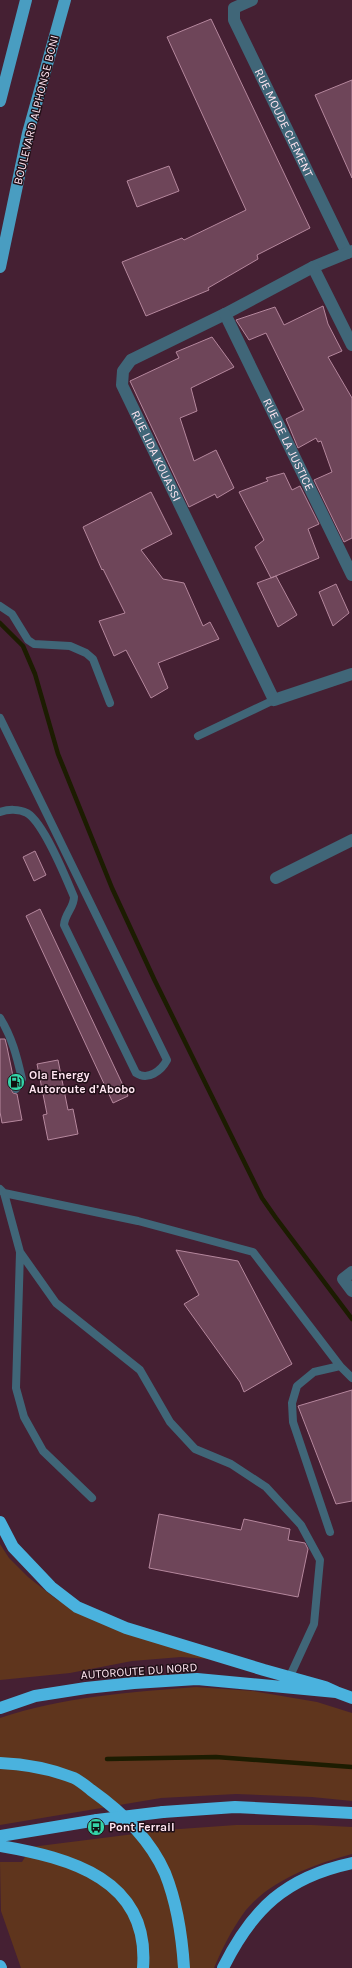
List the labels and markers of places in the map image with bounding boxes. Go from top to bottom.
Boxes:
place label: Ola Energy Autoroute d’Abobo [29,1068,135,1096]
fuel station icon: Ola Energy Autoroute d’Abobo [6,1072,26,1092]
bus stop icon: Pont Ferrail [86,1817,106,1837]
place label: Pont Ferrail [109,1820,175,1834]

